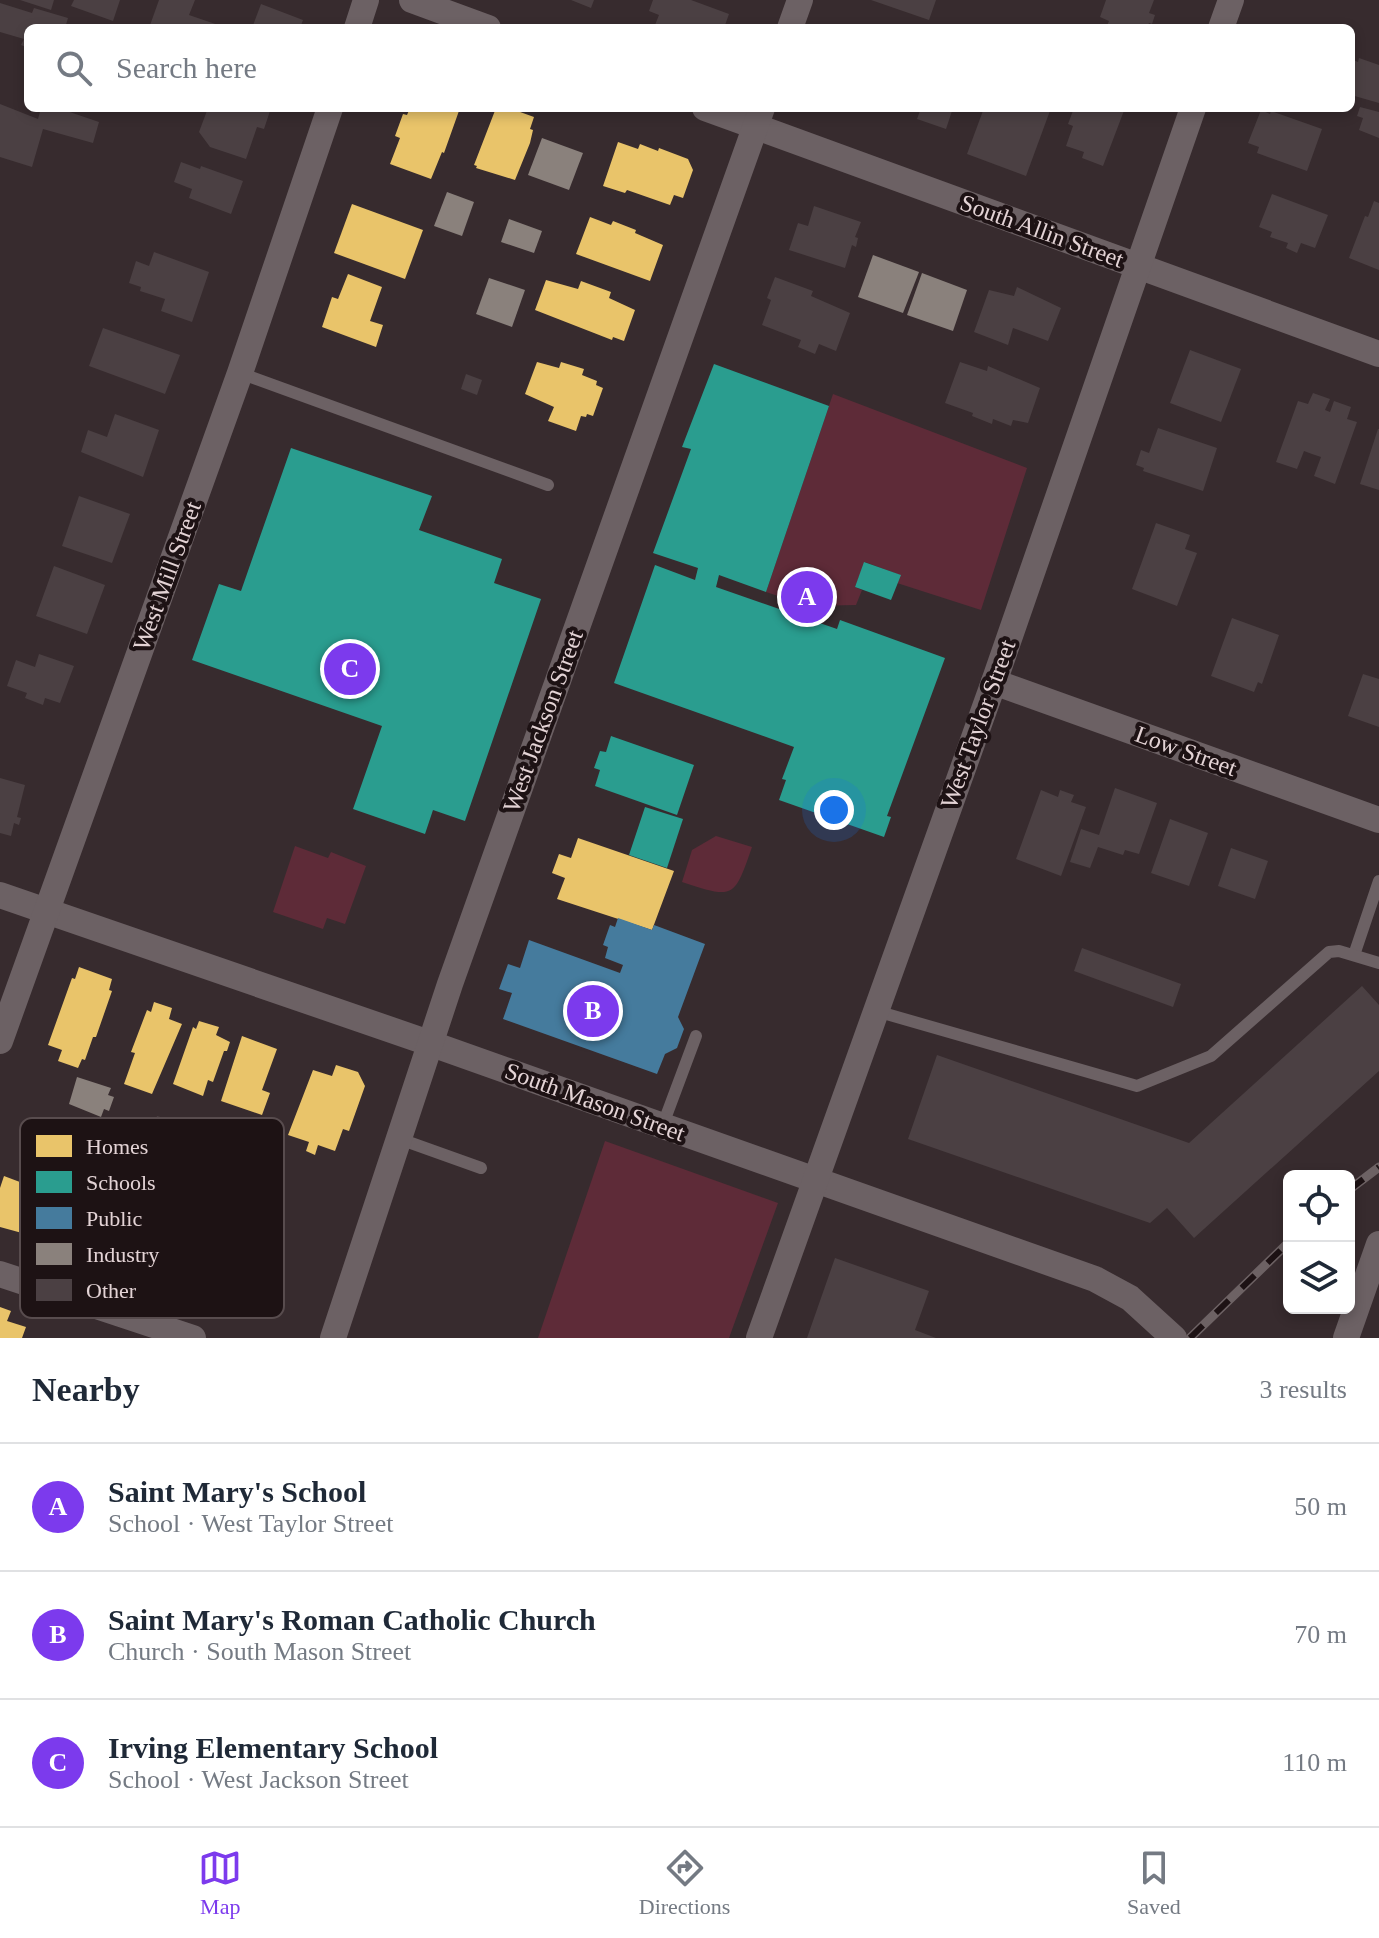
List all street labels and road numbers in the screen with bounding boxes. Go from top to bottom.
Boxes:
street label: South Allin Street [957,189,1128,273]
street label: West Mill Street [128,498,206,654]
street label: West Jackson Street [498,626,588,815]
street label: West Taylor Street [935,636,1021,812]
street label: Low Street [1132,721,1241,781]
street label: South Mason Street [502,1057,689,1147]

